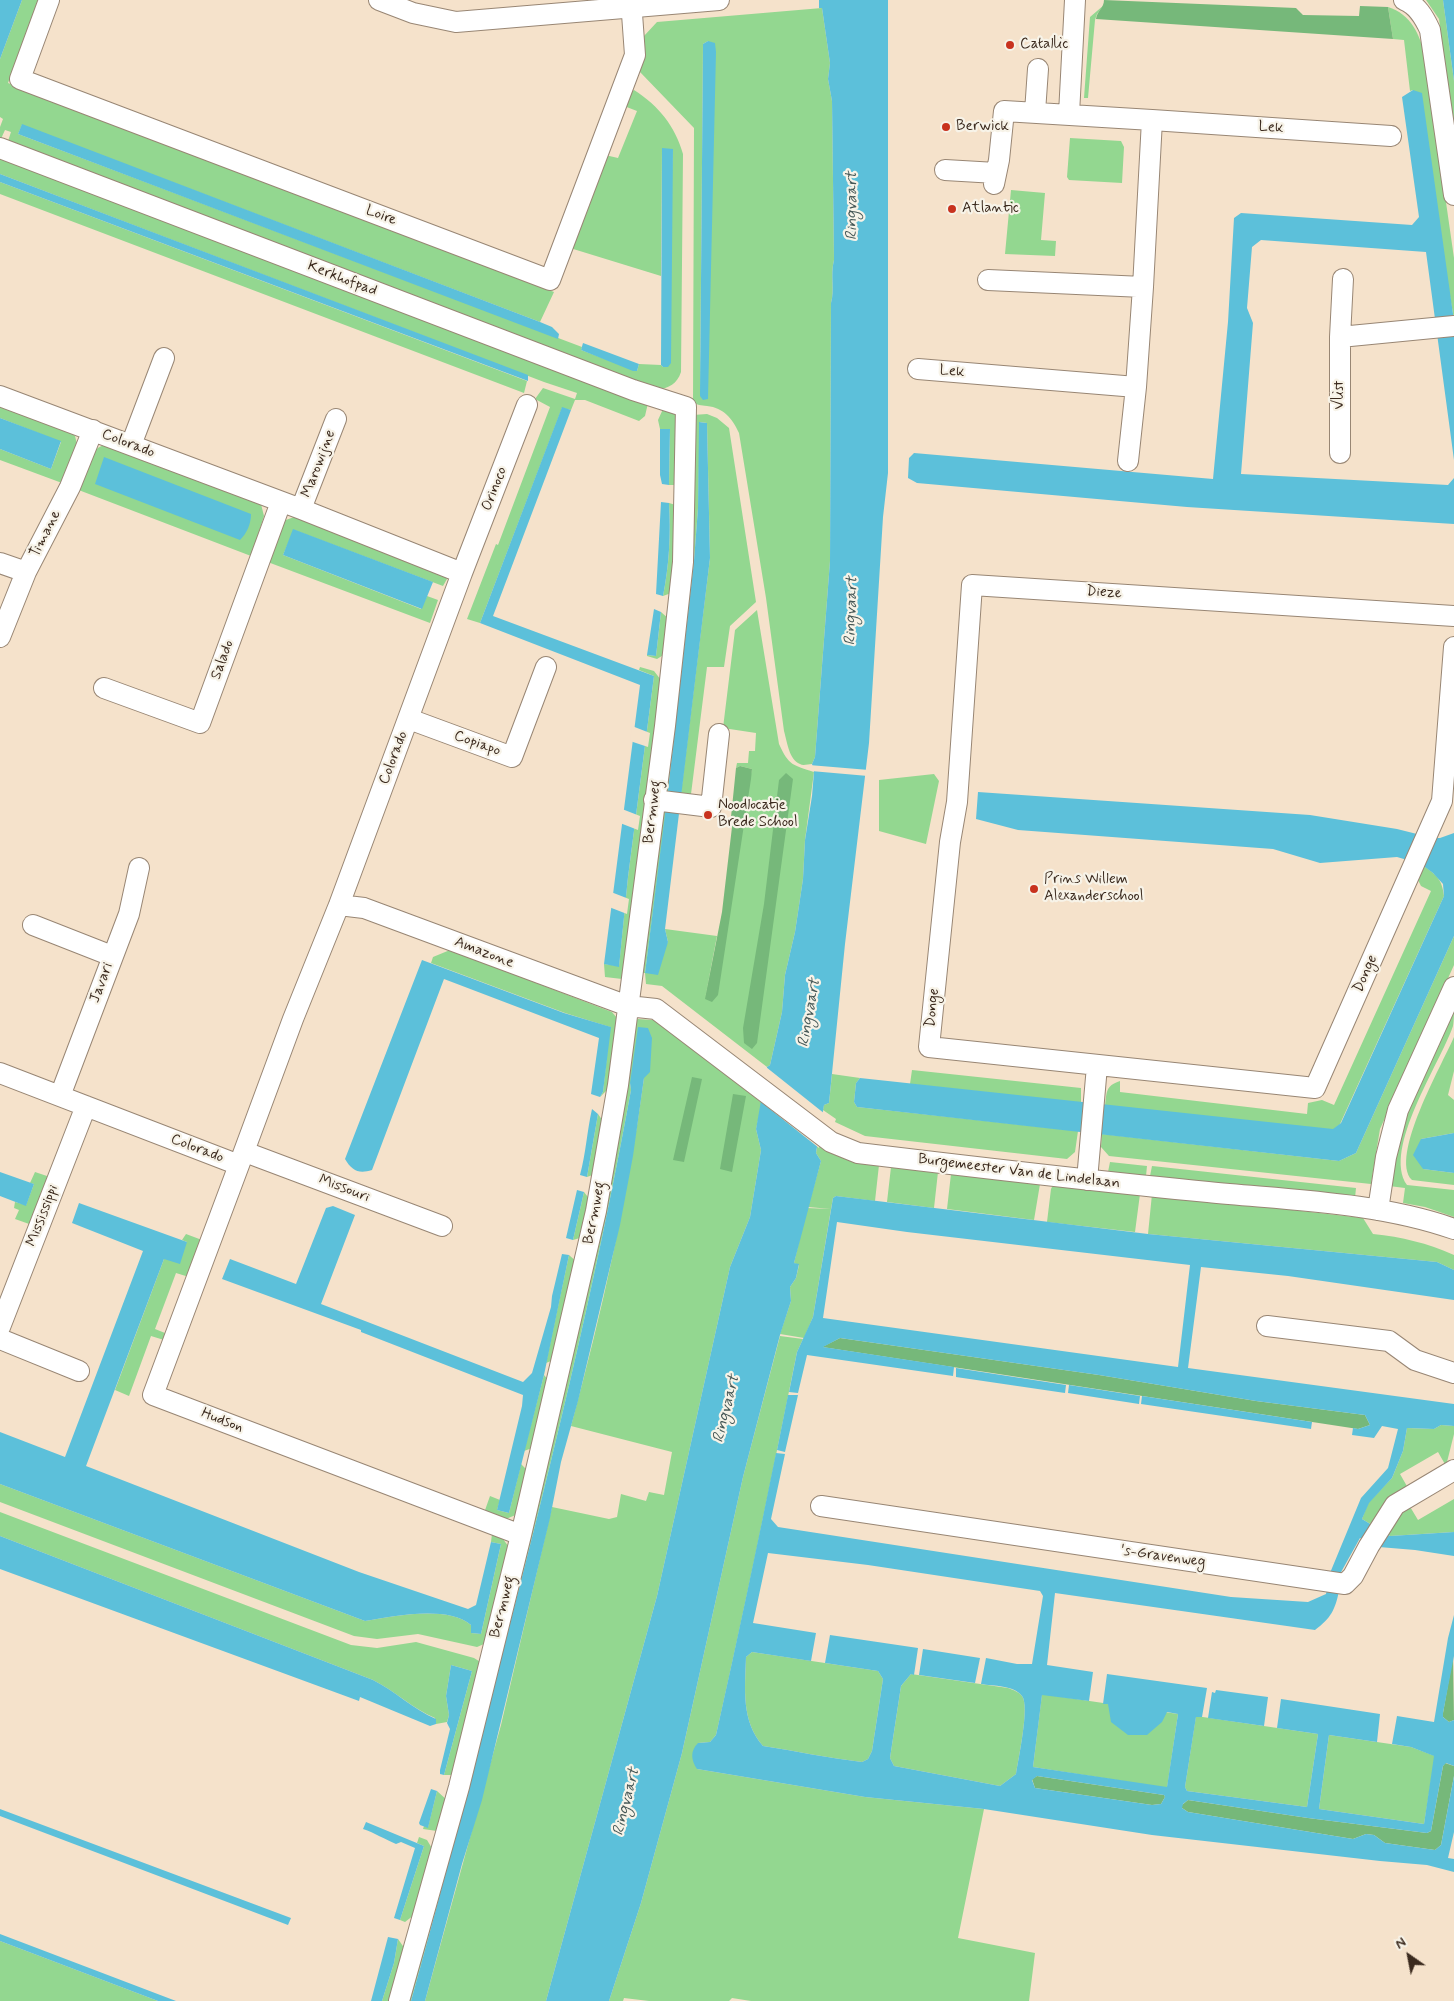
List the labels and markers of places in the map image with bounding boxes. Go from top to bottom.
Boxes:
place label: Catallic [1020,36,1068,54]
marker: Catallic [1004,39,1016,51]
place label: Berwick [956,118,1009,136]
marker: Berwick [940,121,952,133]
place label: Atlantic [962,200,1019,218]
marker: Atlantic [946,203,958,215]
place label: Noodlocatie Brede School [718,797,798,832]
marker: Noodlocatie Brede School [702,809,714,821]
place label: Prins Willem Alexanderschool [1044,871,1143,906]
marker: Prins Willem Alexanderschool [1028,883,1040,895]

